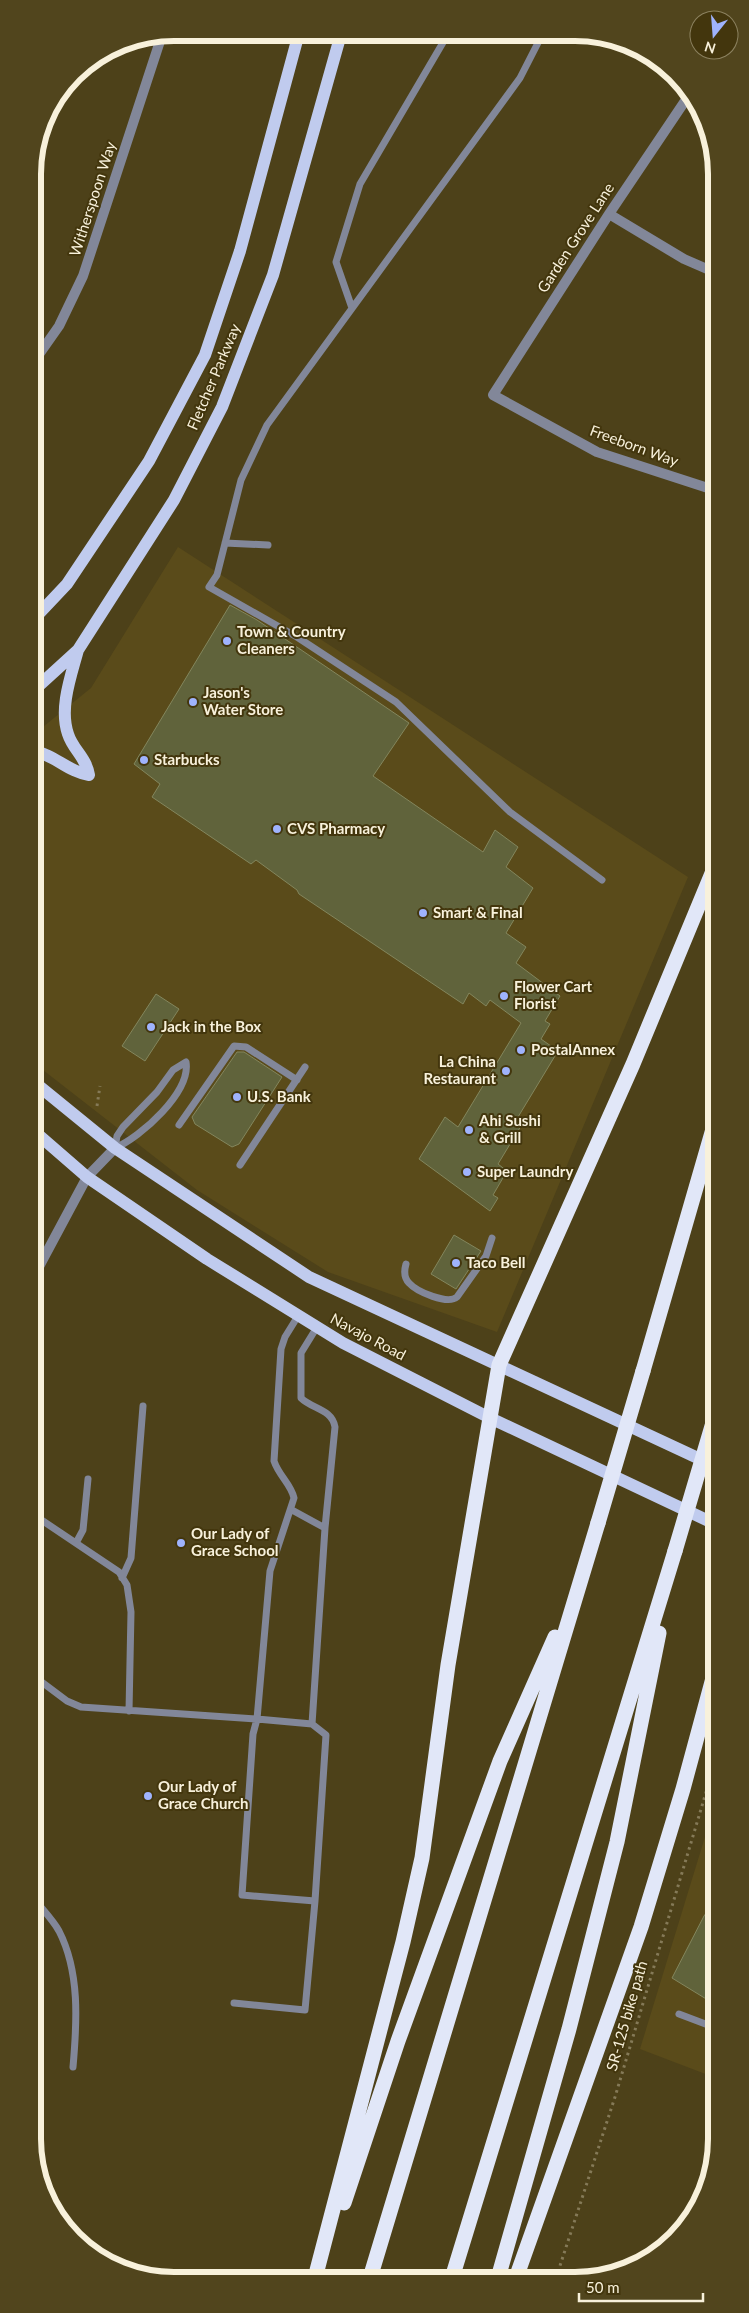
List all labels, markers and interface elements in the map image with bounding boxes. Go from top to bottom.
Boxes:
north arrow [689,10,739,60]
text: N [702,38,718,58]
street label: Witherspoon Way [65,139,119,258]
street label: Garden Grove Lane [533,179,617,296]
street label: Fletcher Parkway [183,321,244,432]
street label: Freeborn Way [588,421,681,469]
place label: Town & Country Cleaners [237,622,346,657]
marker: Town & Country Cleaners [221,635,233,647]
place label: Jason's Water Store [203,683,283,718]
marker: Jason's Water Store [187,696,199,708]
place label: Starbucks [154,750,220,768]
marker: Starbucks [138,754,150,766]
place label: CVS Pharmacy [287,819,385,837]
marker: CVS Pharmacy [271,823,283,835]
place label: Smart & Final [433,903,523,921]
marker: Smart & Final [417,907,429,919]
place label: Flower Cart Florist [514,977,593,1012]
marker: Flower Cart Florist [498,990,510,1002]
place label: Jack in the Box [161,1017,261,1035]
marker: Jack in the Box [145,1021,157,1033]
place label: PostalAnnex [531,1040,615,1058]
marker: PostalAnnex [515,1044,527,1056]
place label: La China Restaurant [424,1052,496,1087]
marker: La China Restaurant [500,1065,512,1077]
place label: U.S. Bank [247,1087,312,1105]
marker: U.S. Bank [231,1091,243,1103]
place label: Ahi Sushi & Grill [478,1111,541,1146]
marker: Ahi Sushi & Grill [463,1124,475,1136]
place label: Super Laundry [477,1162,573,1180]
marker: Super Laundry [461,1166,473,1178]
place label: Taco Bell [466,1253,526,1271]
marker: Taco Bell [450,1257,462,1269]
street label: Navajo Road [328,1309,409,1363]
place label: Our Lady of Grace School [191,1524,279,1559]
marker: Our Lady of Grace School [175,1537,187,1549]
place label: Our Lady of Grace Church [158,1777,249,1812]
marker: Our Lady of Grace Church [142,1790,154,1802]
street label: SR-125 bike path [602,1959,650,2073]
scale bar [579,2270,703,2302]
text: 50 m [586,2278,620,2296]

